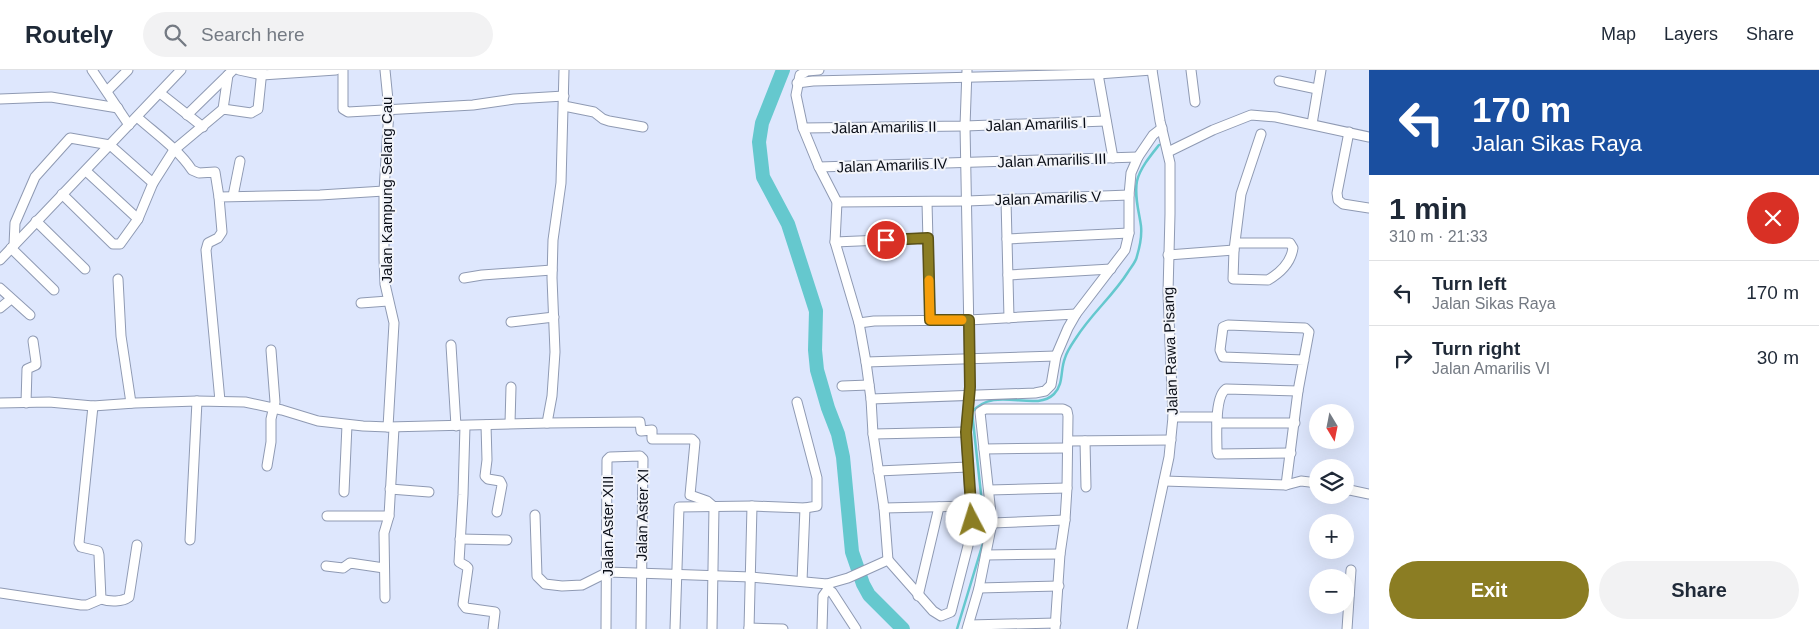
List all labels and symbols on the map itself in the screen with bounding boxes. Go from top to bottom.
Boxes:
street label: Jalan Kampung Selang Cau [378,97,395,283]
street label: Jalan Amarilis I [985,114,1087,134]
street label: Jalan Amarilis II [831,118,937,136]
street label: Jalan Amarilis III [997,150,1107,170]
street label: Jalan Amarilis IV [836,155,948,175]
street label: Jalan Amarilis V [994,188,1102,208]
pin [865,219,907,261]
street label: Jalan Rawa Pisang [1159,287,1181,415]
north arrow [1309,404,1354,449]
street label: Jalan Aster XI [633,469,651,561]
street label: Jalan Aster XIII [599,476,616,576]
position arrow [945,493,997,545]

